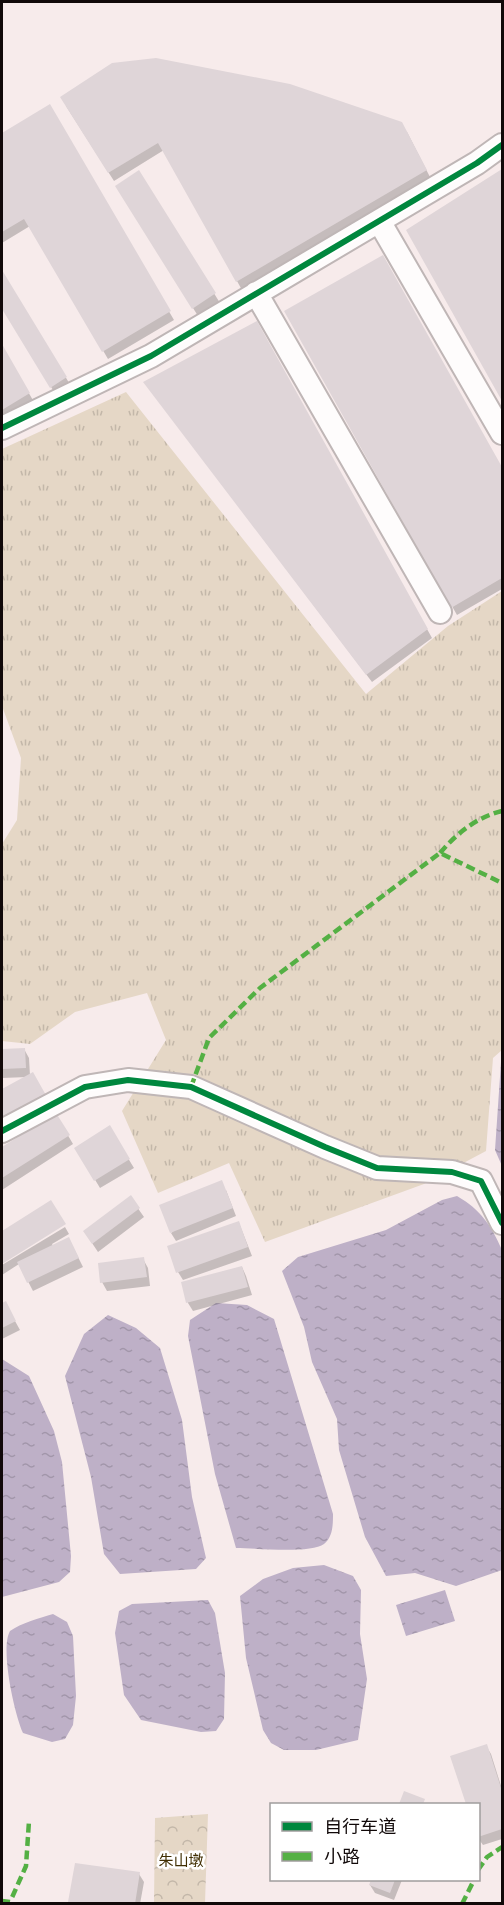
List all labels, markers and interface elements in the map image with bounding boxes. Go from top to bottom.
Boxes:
legend [270,1803,480,1881]
text: 自行车道 [324,1816,396,1838]
text: 小路 [324,1846,360,1868]
park label: 朱山墩 [158,1852,204,1870]

